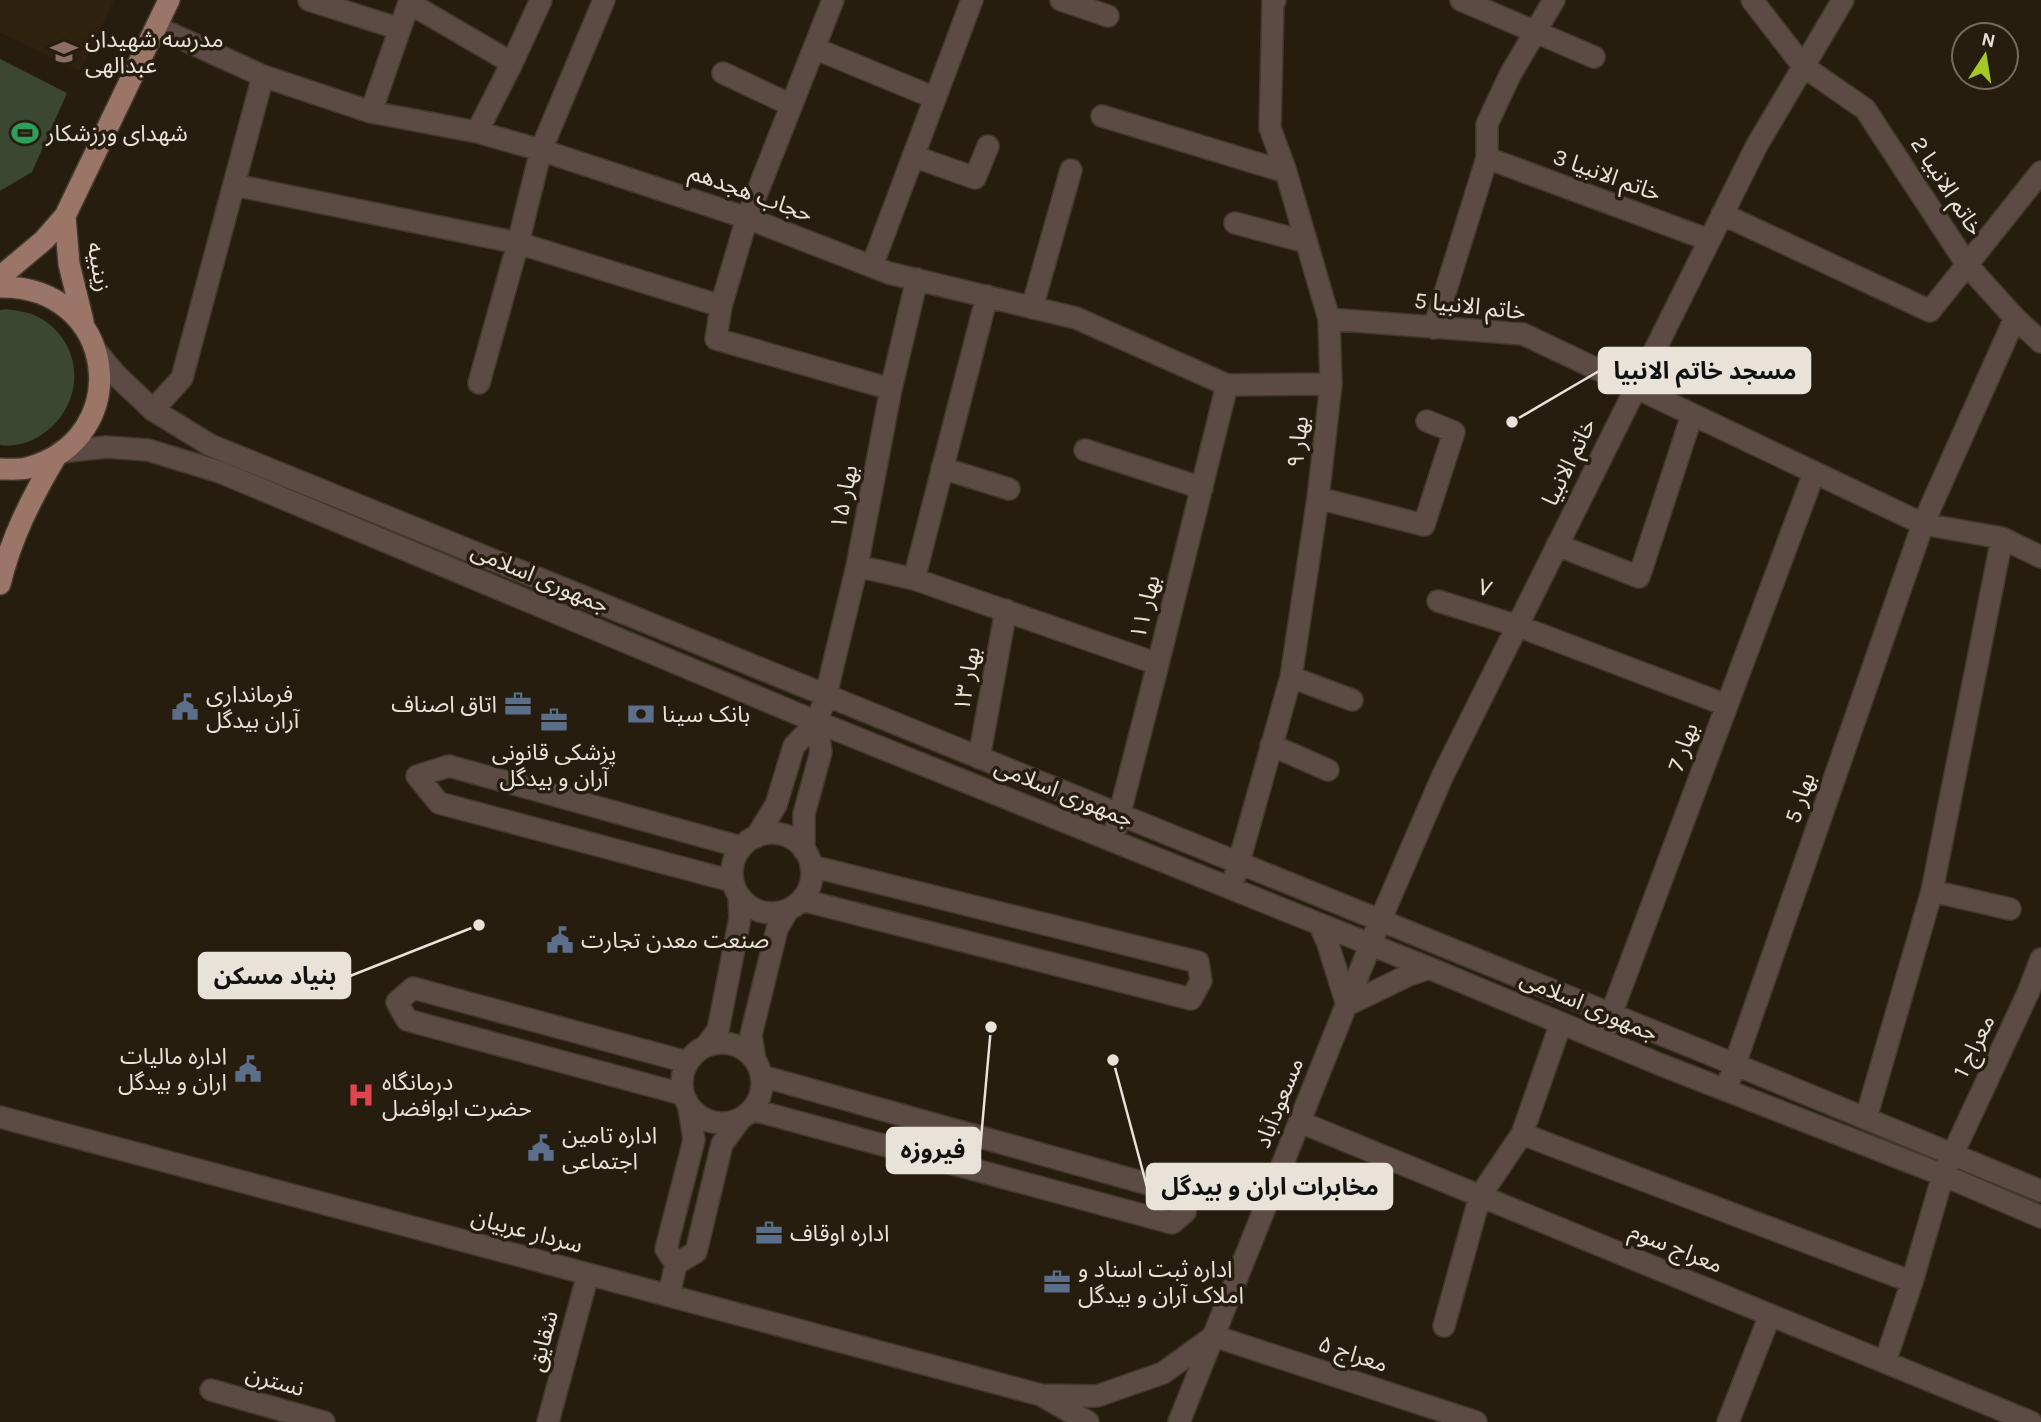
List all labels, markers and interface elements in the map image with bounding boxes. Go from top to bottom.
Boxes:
north arrow [1950,21,2020,91]
place label: مدرسه شهیدان عبدالهی [85,26,223,79]
text: N [1979,28,1997,53]
school or university icon: مدرسه شهیدان عبدالهی [49,37,79,67]
sports icon: شهدای ورزشکار [10,118,40,148]
place label: شهدای ورزشکار [45,120,188,147]
street label: خاتم الانبیا 2 [1903,131,1989,242]
street label: خاتم الانبیا 3 [1548,143,1665,210]
street label: حجاب هجدهم [685,158,816,231]
street label: زینبیه [81,240,117,294]
street label: خاتم الانبیا 5 [1412,287,1527,328]
callout: مسجد خاتم الانبیا [1599,348,1810,393]
text: مسجد خاتم الانبیا [1613,357,1797,388]
street label: خاتم الانبیا [1536,414,1604,511]
street label: بهار ۹ [1282,415,1314,469]
street label: بهار ۱۵ [825,463,863,531]
street label: جمهوری اسلامی [467,537,613,619]
street label: بهار ۱۱ [1124,572,1166,642]
street label: ۷ [1475,573,1495,603]
street label: بهار ۱۳ [948,645,986,713]
place label: فرمانداری آران بیدگل [206,681,301,734]
office icon: اتاق اصناف [503,689,533,719]
place label: اتاق اصناف [391,691,497,718]
public building icon: فرمانداری آران بیدگل [170,692,200,722]
bank icon: بانک سینا [626,699,656,729]
place label: بانک سینا [662,701,750,728]
office icon: پزشکی قانونی آران و بیدگل [539,705,569,735]
street label: بهار 7 [1662,719,1704,775]
place label: پزشکی قانونی آران و بیدگل [492,739,616,792]
street label: جمهوری اسلامی [991,753,1137,833]
street label: بهار 5 [1779,769,1821,827]
public building icon: صنعت معدن تجارت [545,925,575,955]
place label: صنعت معدن تجارت [581,927,769,954]
callout: بنیاد مسکن [199,953,350,998]
text: بنیاد مسکن [214,962,336,990]
street label: جمهوری اسلامی [1516,965,1662,1047]
street label: معراج 1 [1947,1010,2003,1083]
place label: اداره مالیات اران و بیدگل [118,1043,227,1096]
public building icon: اداره مالیات اران و بیدگل [233,1054,263,1084]
street label: مسعودآباد [1249,1054,1309,1152]
place label: درمانگاه حضرت ابوافضل [382,1069,532,1122]
hospital icon: درمانگاه حضرت ابوافضل [346,1080,376,1110]
place label: اداره تامین اجتماعی [562,1122,657,1175]
callout: فیروزه [887,1128,980,1173]
public building icon: اداره تامین اجتماعی [526,1133,556,1163]
text: فیروزه [901,1136,965,1164]
callout: مخابرات اران و بیدگل [1147,1164,1392,1209]
text: مخابرات اران و بیدگل [1161,1173,1379,1201]
street label: سردار عربیان [468,1203,586,1259]
street label: معراج سوم [1624,1217,1727,1283]
office icon: اداره اوقاف [754,1218,784,1248]
place label: اداره اوقاف [790,1220,890,1247]
place label: اداره ثبت اسناد و املاک آران و بیدگل [1078,1256,1244,1309]
office icon: اداره ثبت اسناد و املاک آران و بیدگل [1042,1267,1072,1297]
street label: شقایق [522,1308,564,1374]
street label: معراج ۵ [1314,1330,1391,1381]
street label: نسترن [243,1360,307,1402]

